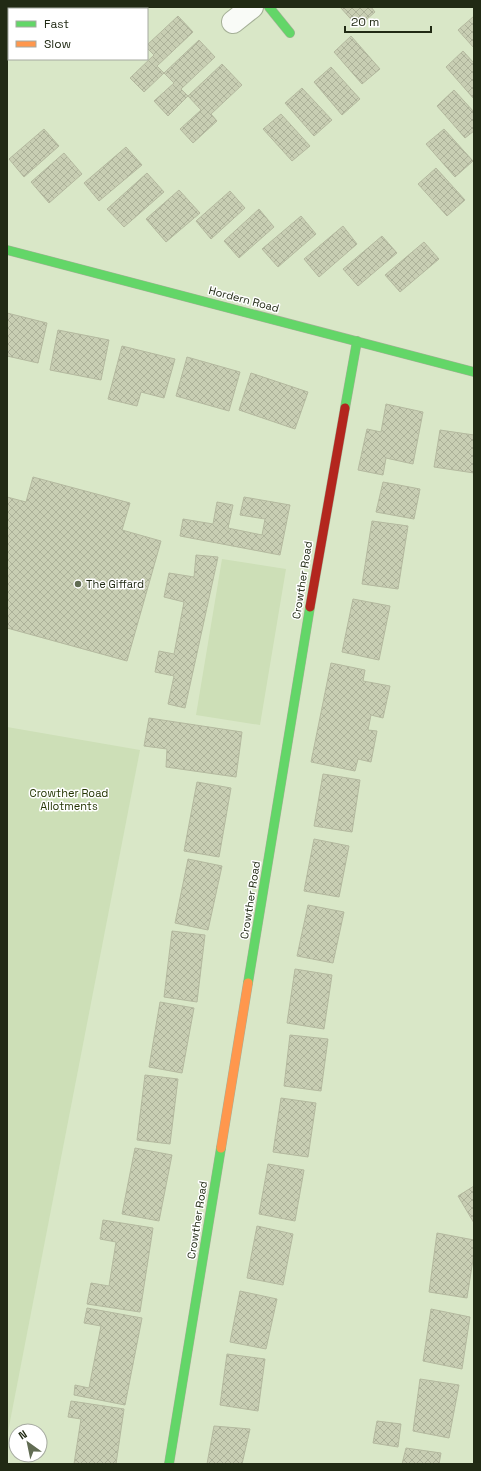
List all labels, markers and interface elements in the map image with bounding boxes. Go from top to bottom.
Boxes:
legend [8,8,148,60]
scale bar [345,8,431,34]
text: 20 m [351,14,379,30]
text: Fast [44,16,69,32]
text: Slow [44,36,71,52]
street label: Hordern Road [207,283,281,315]
street label: Crowther Road [289,540,315,620]
place label: The Giffard [86,577,144,591]
marker: The Giffard [73,579,83,589]
park label: Crowther Road Allotments [30,786,108,813]
street label: Crowther Road [237,860,263,940]
street label: Crowther Road [184,1180,210,1260]
north arrow [8,1423,48,1463]
text: N [16,1427,29,1442]

